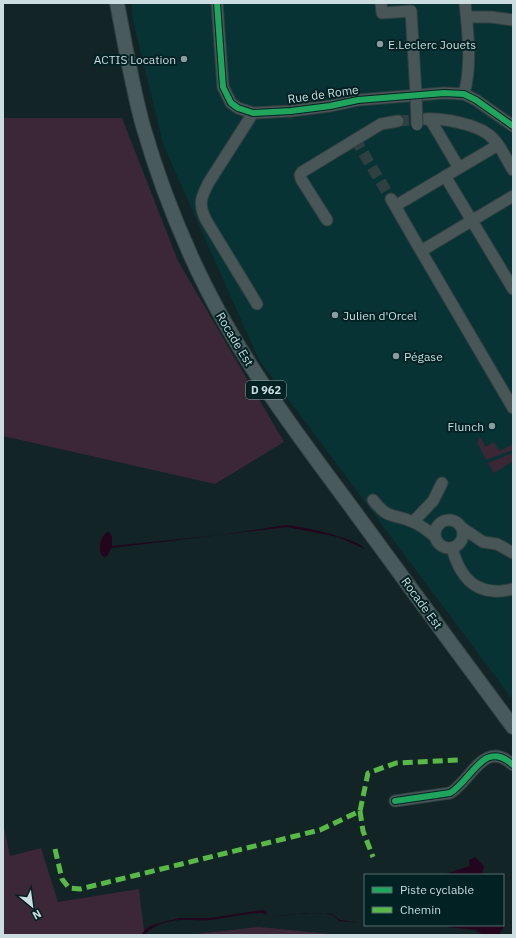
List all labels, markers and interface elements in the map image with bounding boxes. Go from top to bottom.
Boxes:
place label: E.Leclerc Jouets [388,37,476,52]
marker: E.Leclerc Jouets [375,39,385,49]
place label: ACTIS Location [94,52,176,67]
marker: ACTIS Location [179,54,189,64]
street label: Rue de Rome [287,82,360,106]
place label: Julien d'Orcel [343,308,417,323]
street label: Rocade Est [213,309,257,369]
marker: Julien d'Orcel [330,310,340,320]
place label: Pégase [404,349,443,364]
marker: Pégase [391,351,401,361]
road number: D 962 [246,381,286,399]
place label: Flunch [448,419,484,434]
marker: Flunch [487,421,497,431]
street label: Rocade Est [398,574,446,632]
legend [364,874,504,926]
text: Piste cyclable [400,882,475,897]
north arrow [12,886,52,926]
text: Chemin [400,902,441,917]
text: N [30,907,44,923]

